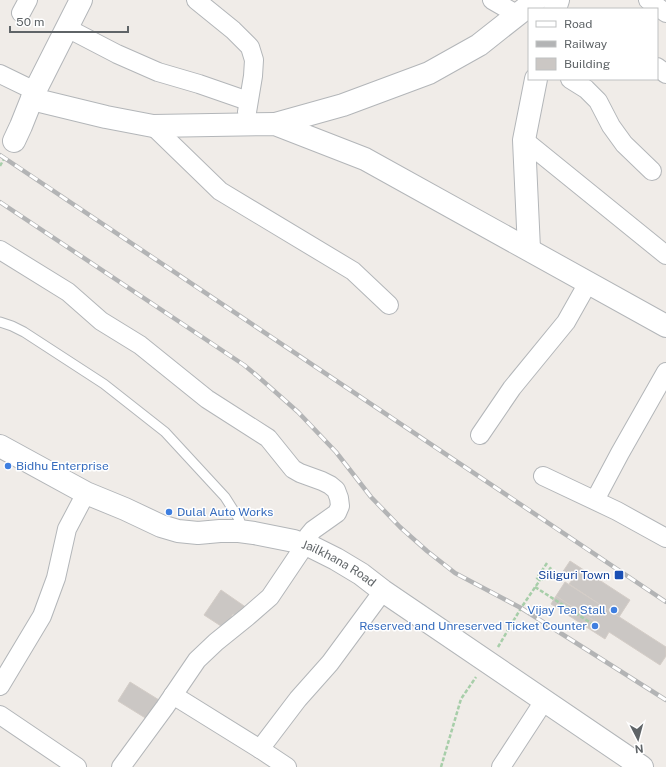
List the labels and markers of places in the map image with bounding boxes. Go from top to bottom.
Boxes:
place label: Bidhu Enterprise [16,459,109,473]
marker: Bidhu Enterprise [3,461,13,471]
place label: Dulal Auto Works [177,505,273,519]
marker: Dulal Auto Works [164,507,174,517]
place label: Siliguri Town [538,568,610,582]
marker: Siliguri Town [613,569,625,581]
place label: Vijay Tea Stall [527,603,606,617]
marker: Vijay Tea Stall [609,605,619,615]
place label: Reserved and Unreserved Ticket Counter [359,619,587,633]
marker: Reserved and Unreserved Ticket Counter [590,621,600,631]

